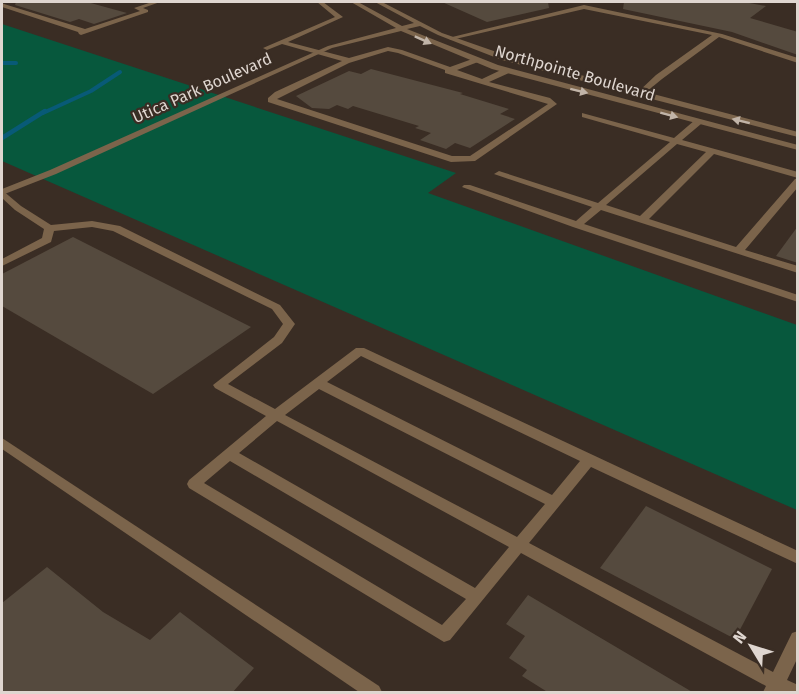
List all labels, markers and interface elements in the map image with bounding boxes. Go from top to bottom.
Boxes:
one-way arrow [415,35,432,44]
street label: Northpointe Boulevard [493,41,657,105]
street label: Utica Park Boulevard [129,49,275,127]
one-way arrow [570,87,588,97]
one-way arrow [660,110,678,120]
one-way arrow [732,115,750,125]
north arrow [721,616,781,676]
text: N [729,627,750,647]

